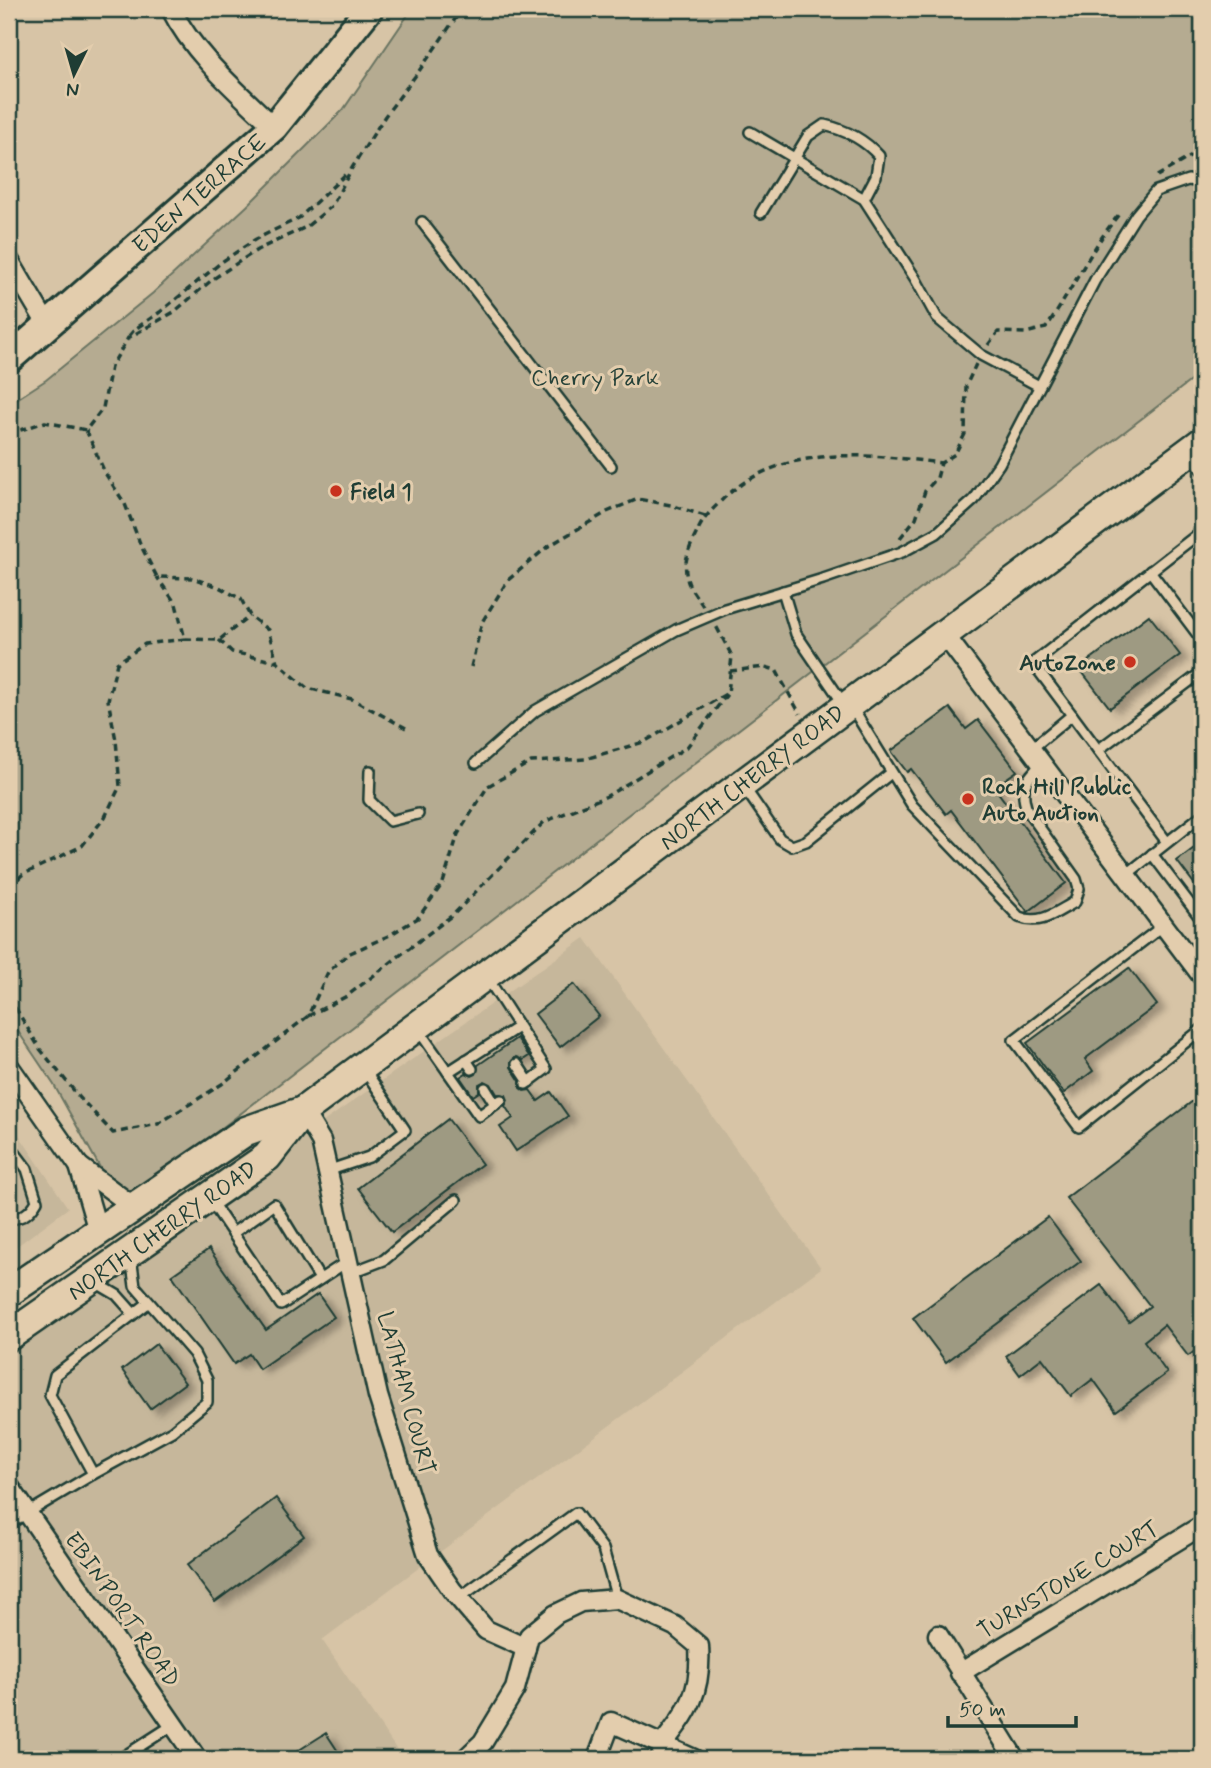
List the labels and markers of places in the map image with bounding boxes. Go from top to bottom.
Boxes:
place label: Field 1 [350,478,412,508]
marker: Field 1 [328,483,344,499]
place label: AutoZone [1019,649,1116,679]
marker: AutoZone [1122,654,1138,670]
place label: Rock Hill Public Auto Auction [982,773,1132,829]
marker: Rock Hill Public Auto Auction [960,791,976,807]

